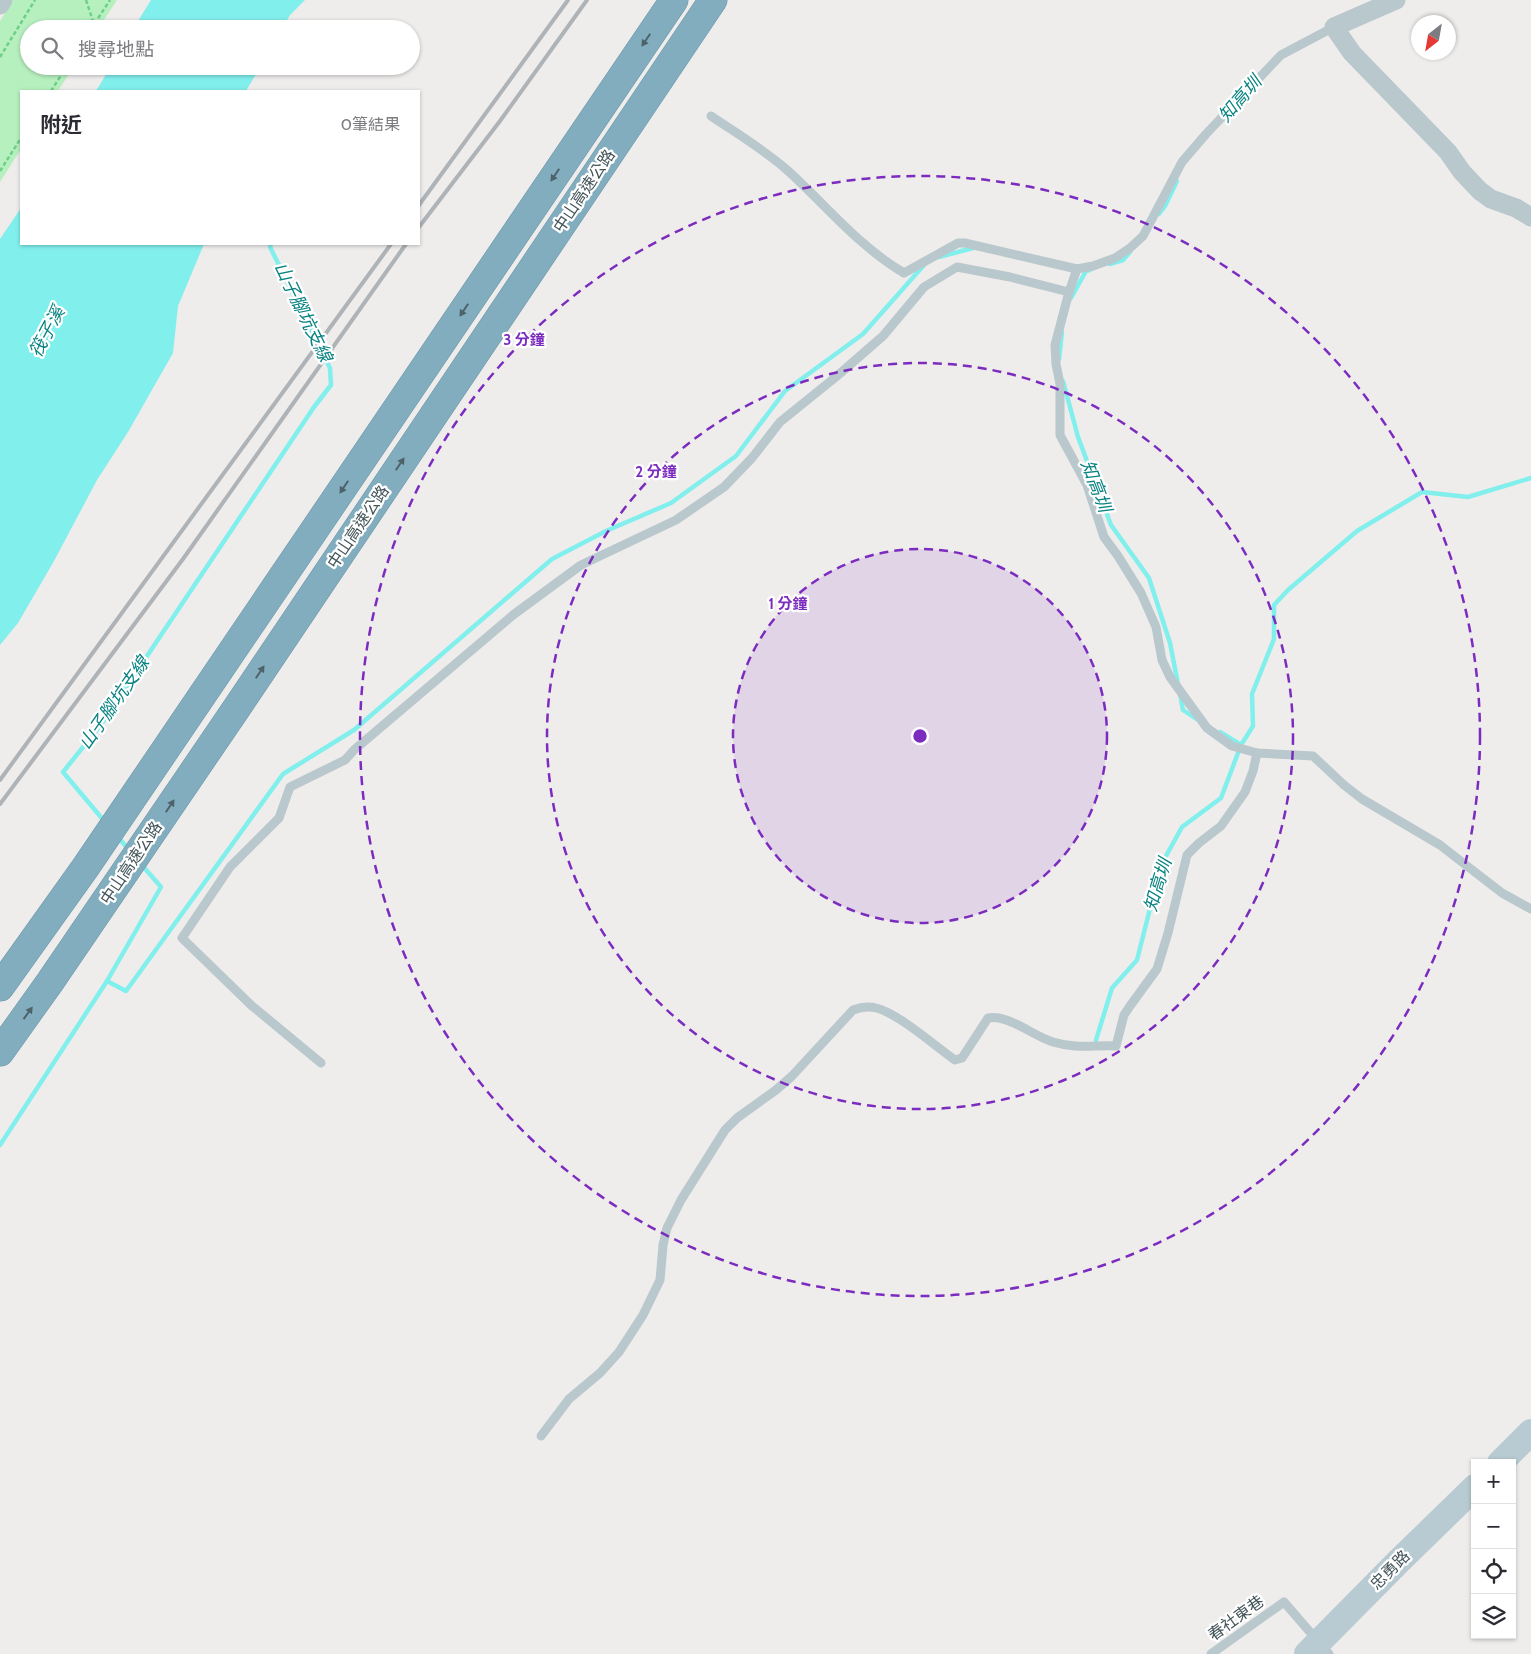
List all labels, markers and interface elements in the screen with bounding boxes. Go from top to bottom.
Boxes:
north arrow [1411,15,1456,60]
search box [20,20,420,75]
icon: search [38,34,66,62]
one-way arrow [642,34,651,47]
text: 搜尋地點 [78,38,154,61]
water label: 知高圳 [1214,69,1268,127]
text: 附近 [40,112,82,137]
text: 0筆結果 [341,115,400,134]
street label: 中山高速公路 [549,146,619,236]
one-way arrow [550,168,560,182]
water label: 山子腳坑支線 [269,259,337,367]
water label: 筏子溪 [25,300,71,361]
one-way arrow [459,303,469,316]
text: 3 分鐘 [503,331,545,349]
water label: 知高圳 [1076,457,1117,518]
one-way arrow [395,458,405,471]
text: 2 分鐘 [635,463,677,481]
one-way arrow [339,481,348,494]
street label: 中山高速公路 [323,482,393,572]
text: 1 分鐘 [769,595,807,613]
water label: 山子腳坑支線 [74,651,155,754]
one-way arrow [256,665,265,678]
centre of rings [911,727,929,745]
one-way arrow [165,800,174,813]
street label: 中山高速公路 [96,818,166,908]
water label: 知高圳 [1140,853,1177,914]
one-way arrow [23,1006,33,1020]
map controls [1471,1459,1516,1639]
button: + [1471,1459,1516,1504]
button: − [1471,1504,1516,1549]
street label: 忠勇路 [1366,1546,1414,1594]
button: locate [1471,1549,1516,1594]
street label: 春社東巷 [1205,1592,1267,1644]
button: layers [1471,1594,1516,1639]

